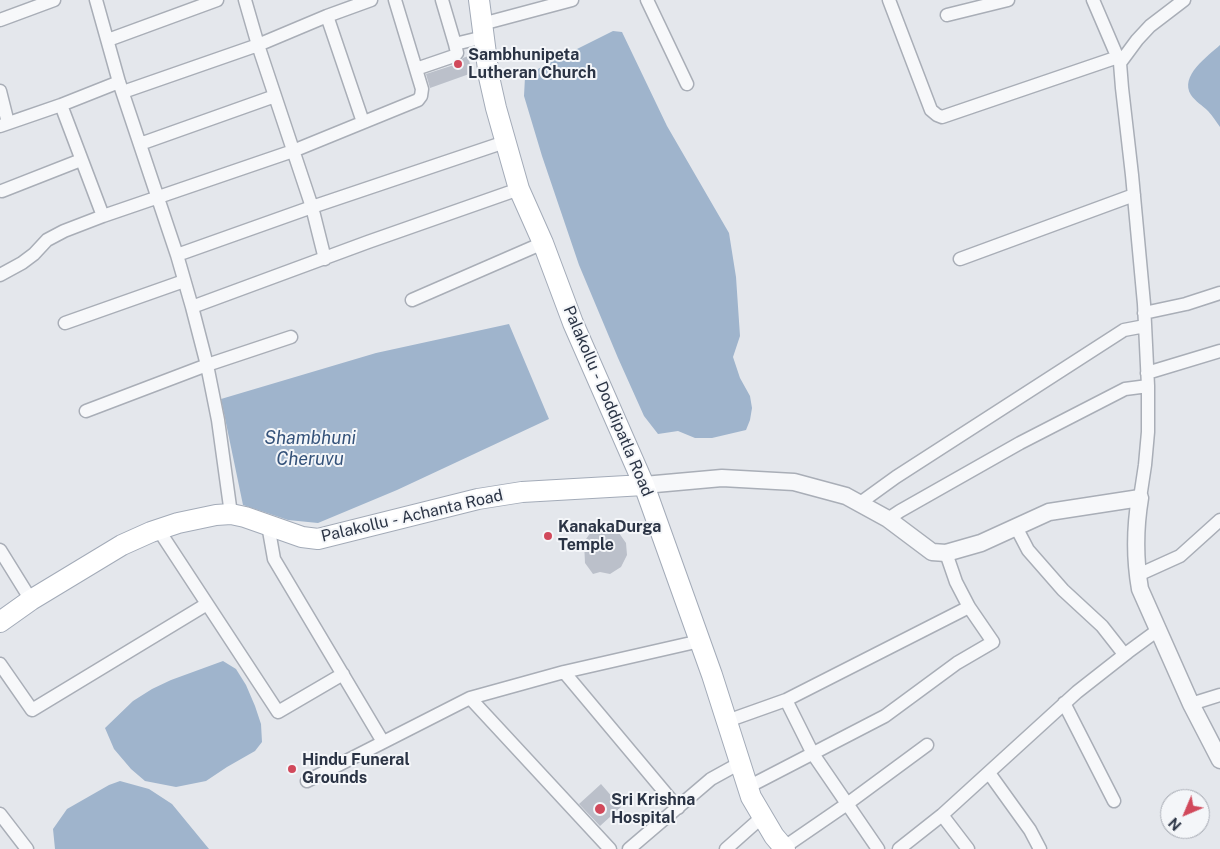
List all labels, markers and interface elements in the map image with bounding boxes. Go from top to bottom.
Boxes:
place label: Sambhunipeta Lutheran Church [468,45,596,83]
marker: Sambhunipeta Lutheran Church [452,58,464,70]
street label: Palakollu - Doddipatla Road [559,303,657,499]
water label: Shambhuni Cheruvu [264,427,356,469]
street label: Palakollu - Achanta Road [319,486,505,546]
place label: KanakaDurga Temple [558,517,661,555]
marker: KanakaDurga Temple [542,530,554,542]
place label: Hindu Funeral Grounds [302,750,410,788]
marker: Hindu Funeral Grounds [286,763,298,775]
north arrow [1160,789,1210,839]
place label: Sri Krishna Hospital [611,790,695,828]
marker: Sri Krishna Hospital [593,802,607,816]
text: N [1166,814,1185,833]

